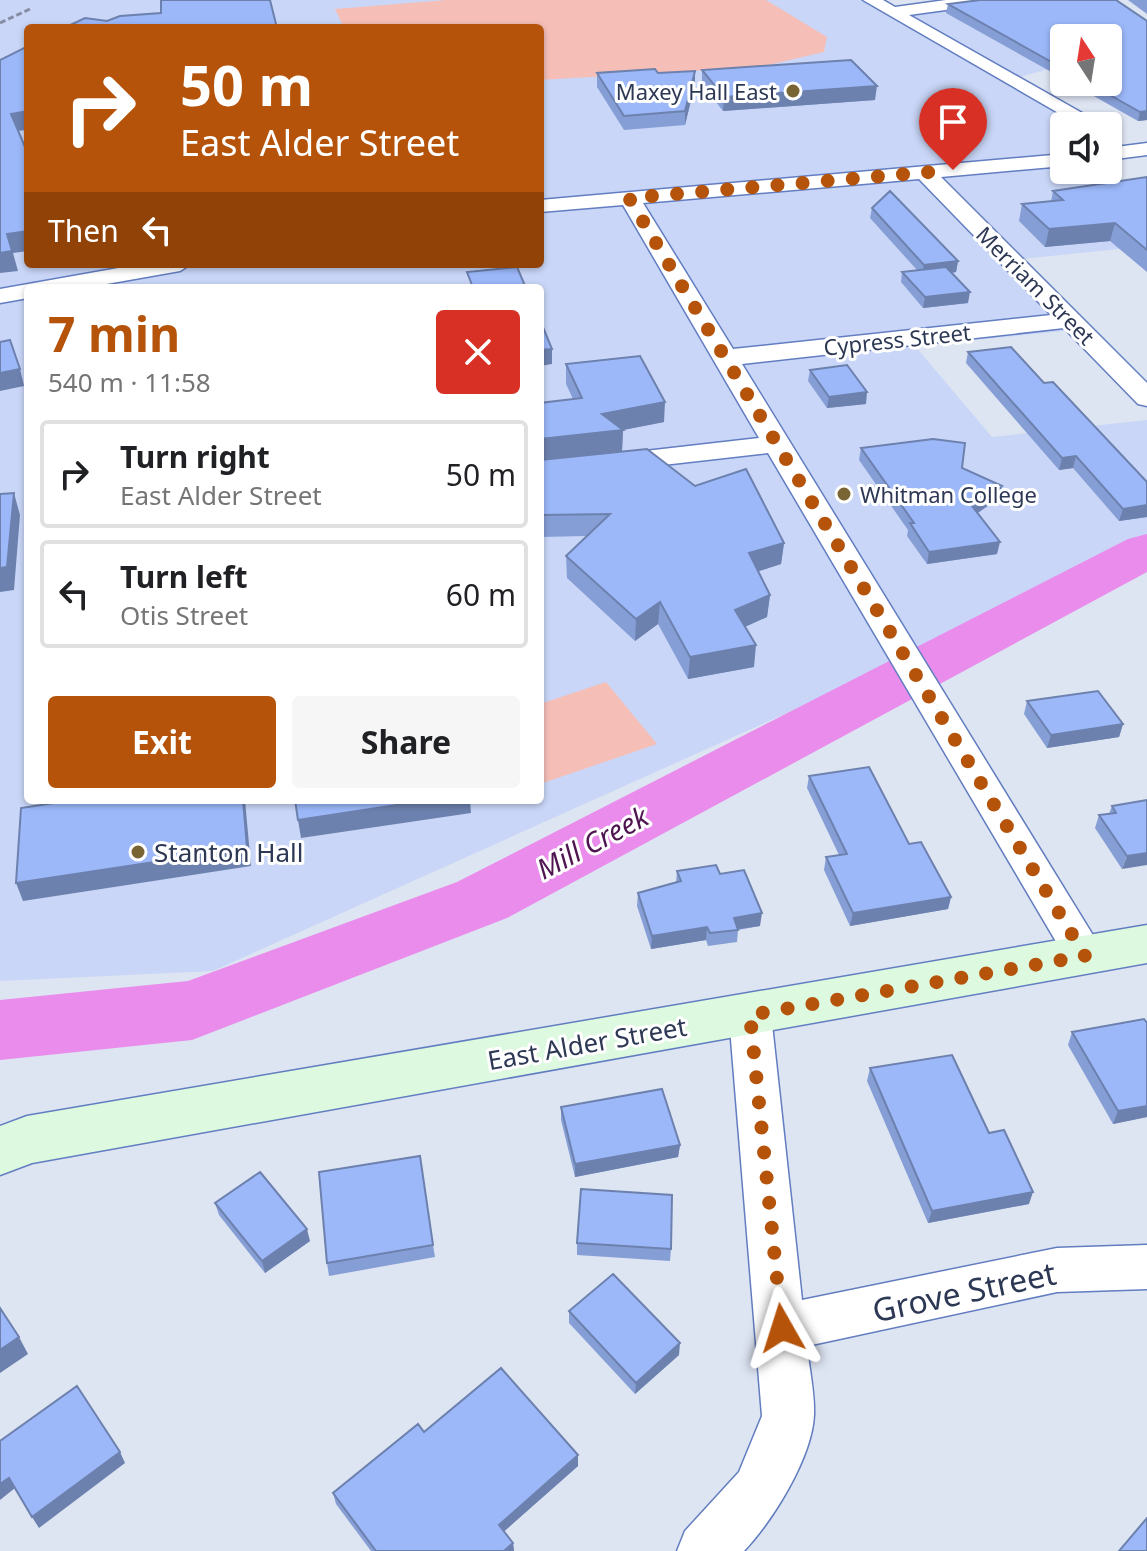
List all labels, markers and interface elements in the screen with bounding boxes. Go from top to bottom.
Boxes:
north arrow [1050,24,1122,96]
map controls [1050,24,1122,184]
text: 50 m [180,46,313,122]
icon: right [48,56,152,160]
place label: Maxey Hall East [616,76,777,106]
marker: Maxey Hall East [784,82,802,100]
pin [919,88,987,170]
icon: arrive [931,100,975,144]
button: sound [1050,112,1122,184]
text: East Alder Street [180,118,459,167]
icon: left [135,208,179,252]
text: Then [48,210,119,251]
street label: Merriam Street [970,219,1102,351]
text: 7 min [48,301,180,366]
button: close [436,310,520,394]
street label: Cypress Street [822,316,972,362]
text: 540 m · 11:58 [48,364,211,400]
text: Turn right [120,436,270,477]
icon: right [52,452,96,496]
text: 50 m [446,454,516,495]
text: East Alder Street [120,477,322,513]
place label: Whitman College [860,479,1037,509]
marker: Whitman College [835,485,853,503]
text: Turn left [120,556,248,597]
icon: left [52,572,96,616]
text: 60 m [446,574,516,615]
text: Otis Street [120,597,248,633]
button: Exit [48,696,276,788]
button: Share [292,696,520,788]
water label: Mill Creek [530,796,655,887]
place label: Stanton Hall [154,834,304,870]
marker: Stanton Hall [129,843,147,861]
street label: East Alder Street [485,1008,689,1078]
street label: Grove Street [868,1251,1060,1331]
position arrow [740,1286,824,1370]

